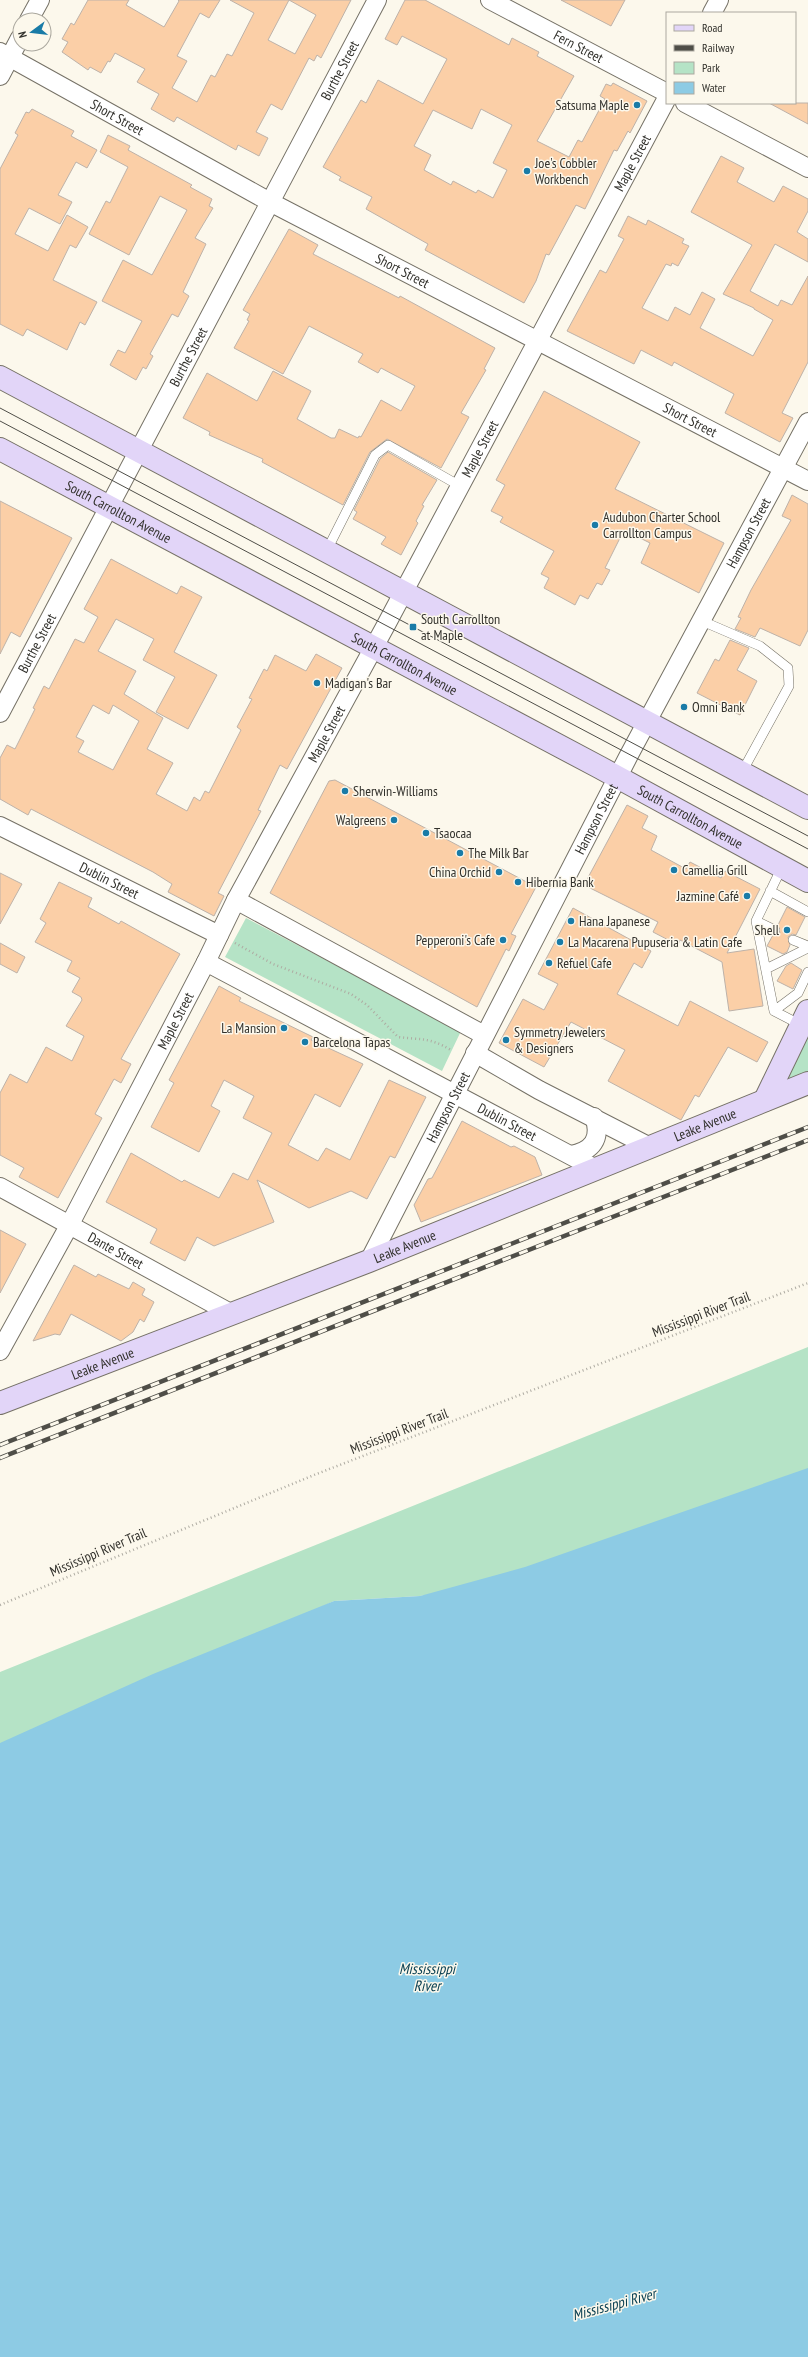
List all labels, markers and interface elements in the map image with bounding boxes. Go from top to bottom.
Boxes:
north arrow [12,12,52,52]
legend [666,12,796,104]
text: Road [702,20,722,35]
street label: Fern Street [551,26,607,67]
text: N [15,30,30,39]
street label: Burthe Street [317,37,363,103]
text: Railway [702,40,735,55]
text: Park [702,60,720,75]
text: Water [702,80,727,95]
street label: Short Street [87,95,147,139]
place label: Satsuma Maple [555,96,629,114]
marker: Satsuma Maple [632,100,642,110]
street label: Maple Street [610,131,655,194]
place label: Joe's Cobbler Workbench [534,154,597,188]
marker: Joe's Cobbler Workbench [522,166,532,176]
street label: Short Street [372,249,433,292]
street label: Burthe Street [165,324,212,390]
street label: Short Street [660,398,720,441]
street label: Maple Street [457,417,502,480]
street label: South Carrollton Avenue [62,476,175,547]
street label: Hampson Street [722,495,775,571]
place label: Audubon Charter School Carrollton Campus [603,508,721,542]
marker: Audubon Charter School Carrollton Campus [590,520,600,530]
street label: Burthe Street [14,610,60,676]
place label: South Carrollton at Maple [421,610,500,644]
marker: South Carrollton at Maple [408,622,418,632]
street label: South Carrollton Avenue [349,628,461,699]
place label: Madigan's Bar [325,674,392,692]
marker: Madigan's Bar [312,678,322,688]
place label: Omni Bank [692,698,745,716]
marker: Omni Bank [679,702,689,712]
street label: Maple Street [304,703,349,766]
street label: Hampson Street [570,780,622,857]
street label: South Carrollton Avenue [634,781,746,853]
place label: Sherwin-Williams [353,782,438,800]
marker: Sherwin-Williams [340,786,350,796]
place label: Walgreens [336,811,386,829]
marker: Walgreens [389,815,399,825]
place label: Tsaocaa [434,824,472,842]
marker: Tsaocaa [421,828,431,838]
place label: The Milk Bar [468,844,529,862]
marker: The Milk Bar [455,848,465,858]
street label: Dublin Street [77,858,142,903]
place label: Camellia Grill [682,861,748,879]
place label: China Orchid [429,863,491,881]
marker: Camellia Grill [669,865,679,875]
marker: China Orchid [494,867,504,877]
place label: Hibernia Bank [526,873,594,891]
marker: Hibernia Bank [513,877,523,887]
place label: Jazmine Café [676,887,739,905]
marker: Jazmine Café [742,891,752,901]
place label: Hana Japanese [579,912,650,930]
marker: Hana Japanese [566,916,576,926]
place label: Shell [755,921,780,939]
marker: Shell [782,925,792,935]
place label: Pepperoni's Cafe [416,931,495,949]
place label: La Macarena Pupuseria & Latin Cafe [568,933,742,951]
marker: Pepperoni's Cafe [498,935,508,945]
marker: La Macarena Pupuseria & Latin Cafe [555,937,565,947]
place label: Refuel Cafe [557,954,612,972]
marker: Refuel Cafe [544,958,554,968]
street label: Maple Street [153,989,198,1052]
place label: La Mansion [221,1019,276,1037]
marker: La Mansion [279,1023,289,1033]
place label: Symmetry Jewelers & Designers [514,1023,606,1057]
place label: Barcelona Tapas [313,1033,391,1051]
marker: Symmetry Jewelers & Designers [501,1035,511,1045]
marker: Barcelona Tapas [300,1037,310,1047]
street label: Hampson Street [422,1069,474,1146]
street label: Dublin Street [475,1099,540,1145]
street label: Leake Avenue [671,1104,739,1145]
street label: Leake Avenue [371,1226,439,1267]
street label: Dante Street [85,1228,147,1273]
street label: Mississippi River Trail [650,1287,753,1341]
street label: Leake Avenue [69,1343,137,1384]
street label: Mississippi River Trail [348,1404,451,1458]
street label: Mississippi River Trail [47,1523,150,1580]
water label: Mississippi River [399,1959,457,1995]
water label: Mississippi River [570,2283,660,2324]

